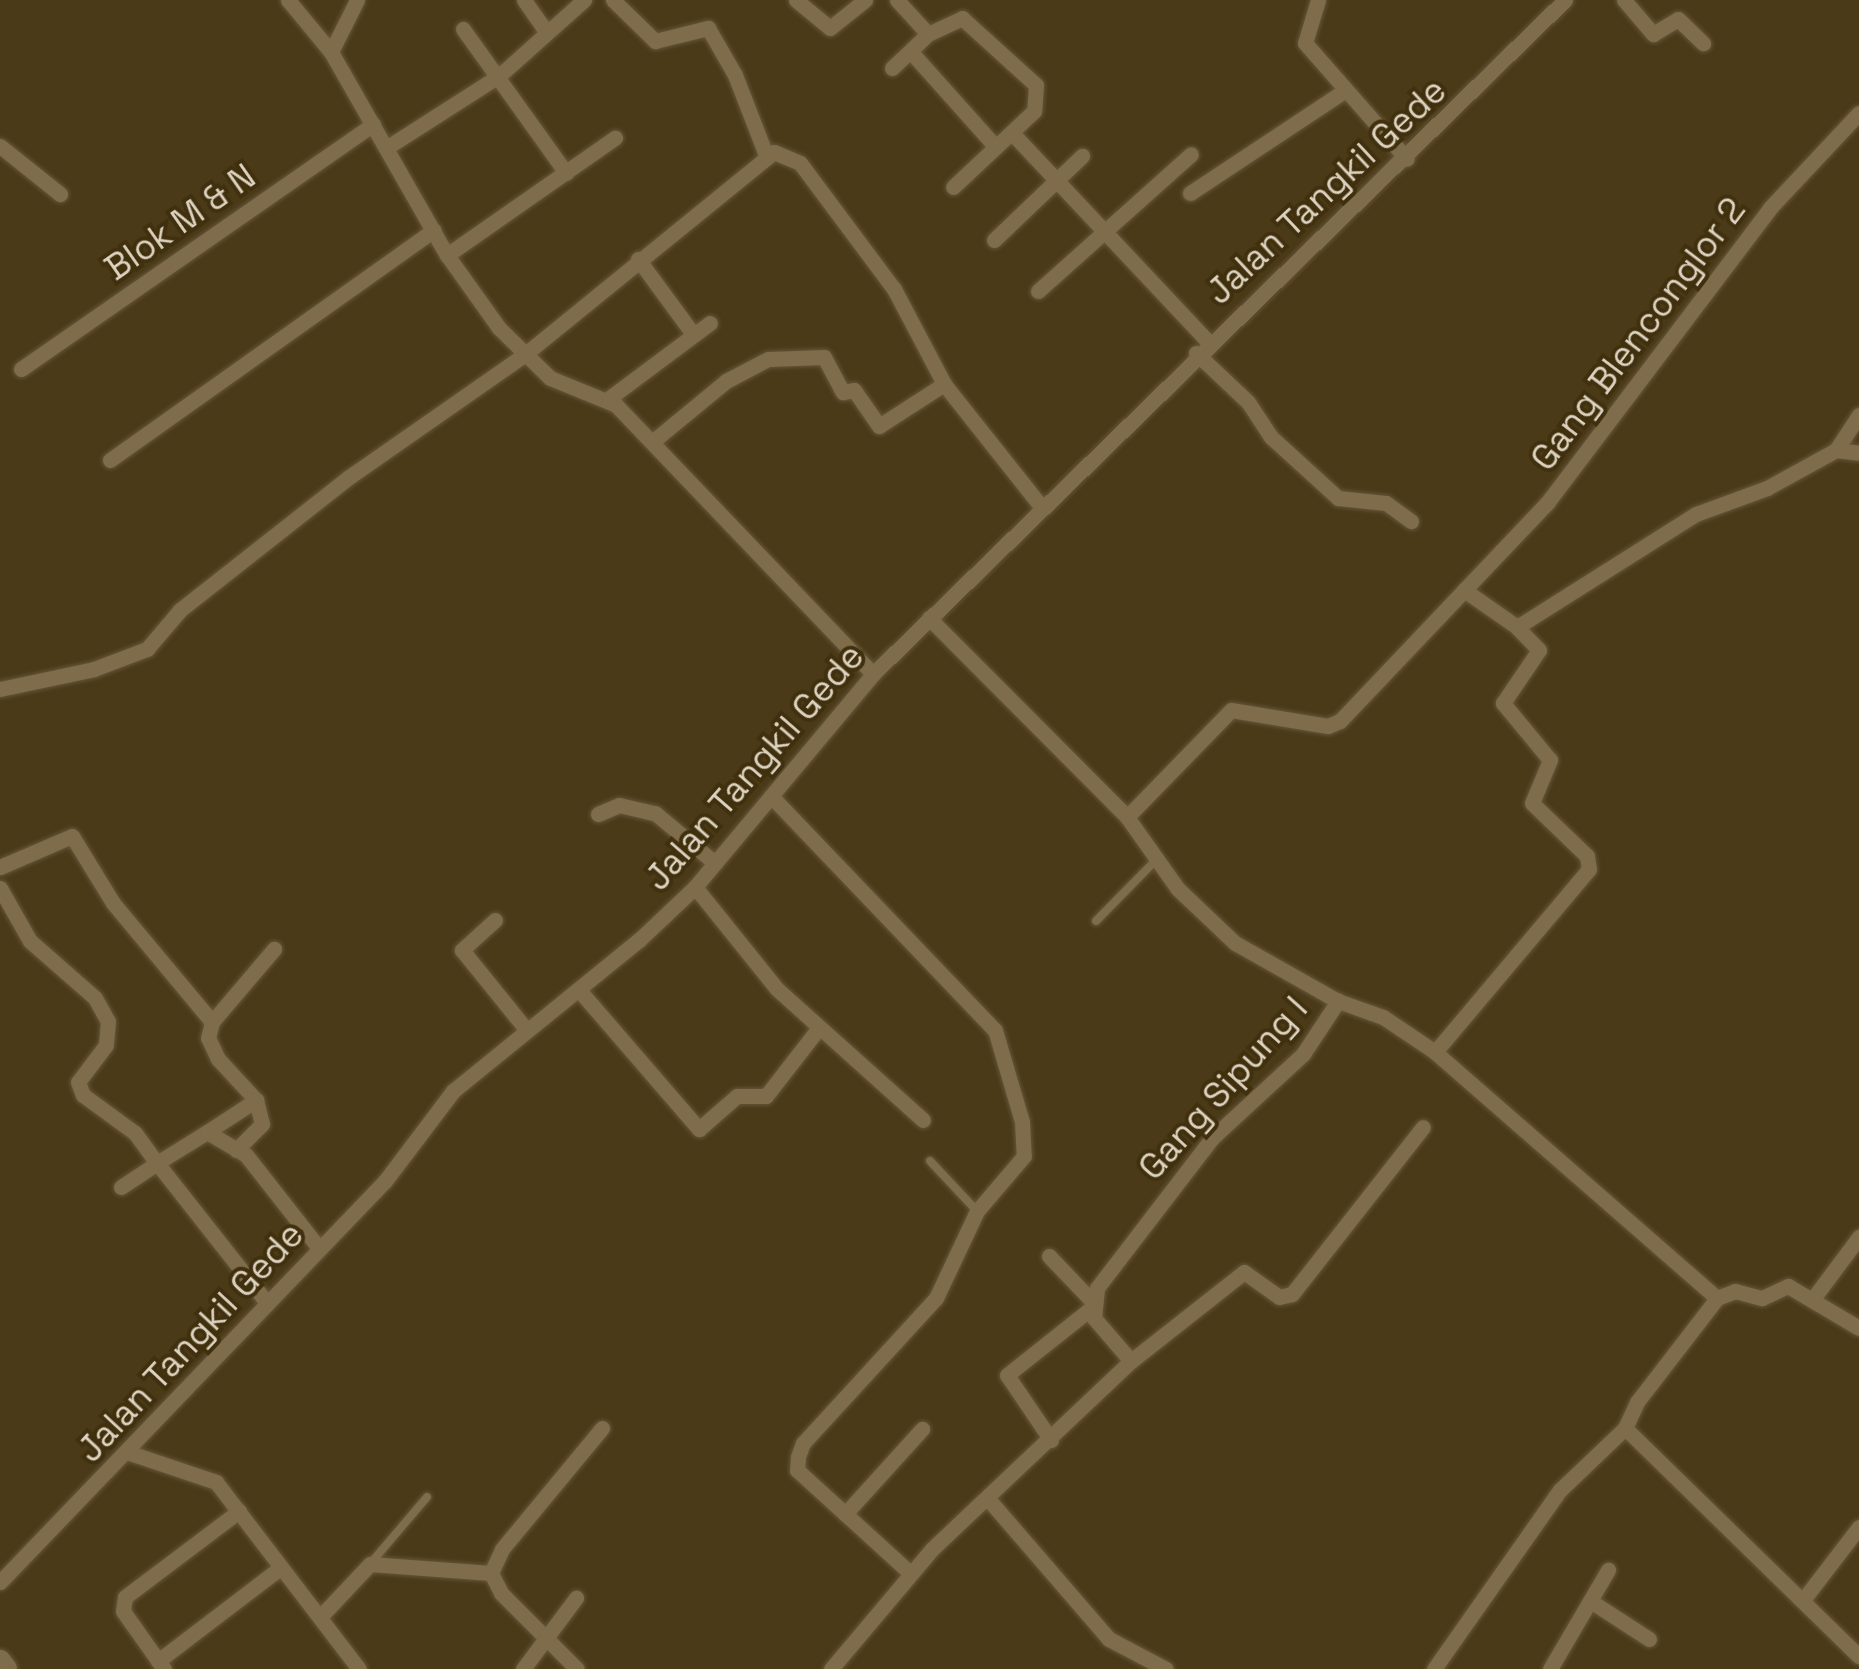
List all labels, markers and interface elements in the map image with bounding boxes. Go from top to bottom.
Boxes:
street label: Jalan Tangkil Gede [1197,69,1455,313]
street label: Blok M & N [97,155,263,289]
street label: Gang Blenconglor 2 [1522,190,1754,478]
street label: Jalan Tangkil Gede [636,635,872,899]
street label: Gang Sipung I [1130,988,1316,1188]
street label: Jalan Tangkil Gede [68,1213,312,1471]

